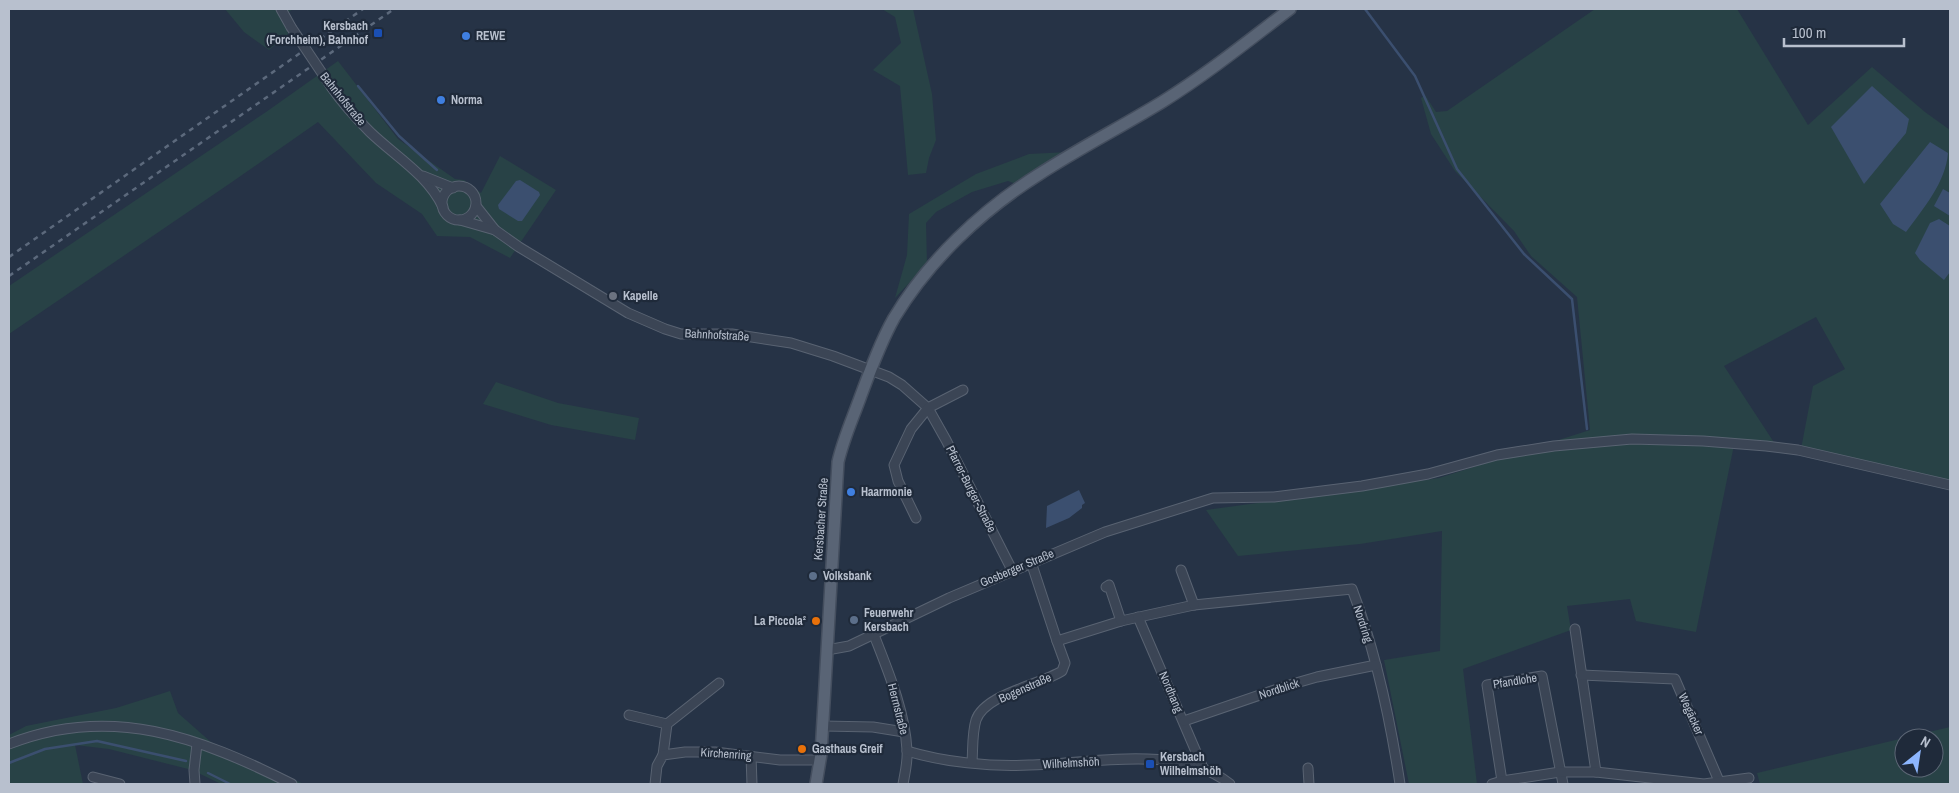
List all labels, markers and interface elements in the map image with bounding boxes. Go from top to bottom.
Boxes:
scale bar [1784,15,1904,47]
place label: Kersbach (Forchheim), Bahnhof [266,18,369,48]
text: 100 m [1792,22,1826,43]
marker: Kersbach (Forchheim), Bahnhof [372,27,384,39]
place label: REWE [476,28,506,44]
marker: REWE [460,30,472,42]
street label: Bahnhofstraße [316,69,370,129]
place label: Norma [451,92,483,108]
marker: Norma [435,94,447,106]
place label: Kapelle [623,288,659,304]
marker: Kapelle [607,290,619,302]
street label: Bahnhofstraße [684,325,750,345]
street label: Pfarrer-Burger-Straße [942,443,1000,535]
street label: Kersbacher Straße [810,477,832,561]
place label: Haarmonie [861,484,912,500]
marker: Haarmonie [845,486,857,498]
street label: Gosberger Straße [978,545,1056,591]
place label: Volksbank [823,568,872,584]
marker: Volksbank [807,570,819,582]
street label: Nordring [1349,603,1377,645]
place label: Feuerwehr Kersbach [864,605,913,635]
place label: La Piccola² [754,613,806,629]
marker: Feuerwehr Kersbach [848,614,860,626]
marker: La Piccola² [810,615,822,627]
street label: Bogenstraße [996,669,1054,707]
street label: Nordhang [1155,669,1187,715]
street label: Pfandlohe [1492,670,1538,692]
street label: Nordblick [1257,675,1301,703]
street label: Herrnstraße [884,682,912,736]
street label: Wegäcker [1675,691,1708,738]
north arrow [1894,728,1944,778]
text: N [1917,732,1934,752]
place label: Gasthaus Greif [812,741,883,757]
marker: Gasthaus Greif [796,743,808,755]
street label: Kirchenring [700,744,752,764]
place label: Kersbach Wilhelmshöh [1160,749,1221,779]
street label: Wilhelmshöh [1042,754,1100,772]
marker: Kersbach Wilhelmshöh [1144,758,1156,770]

